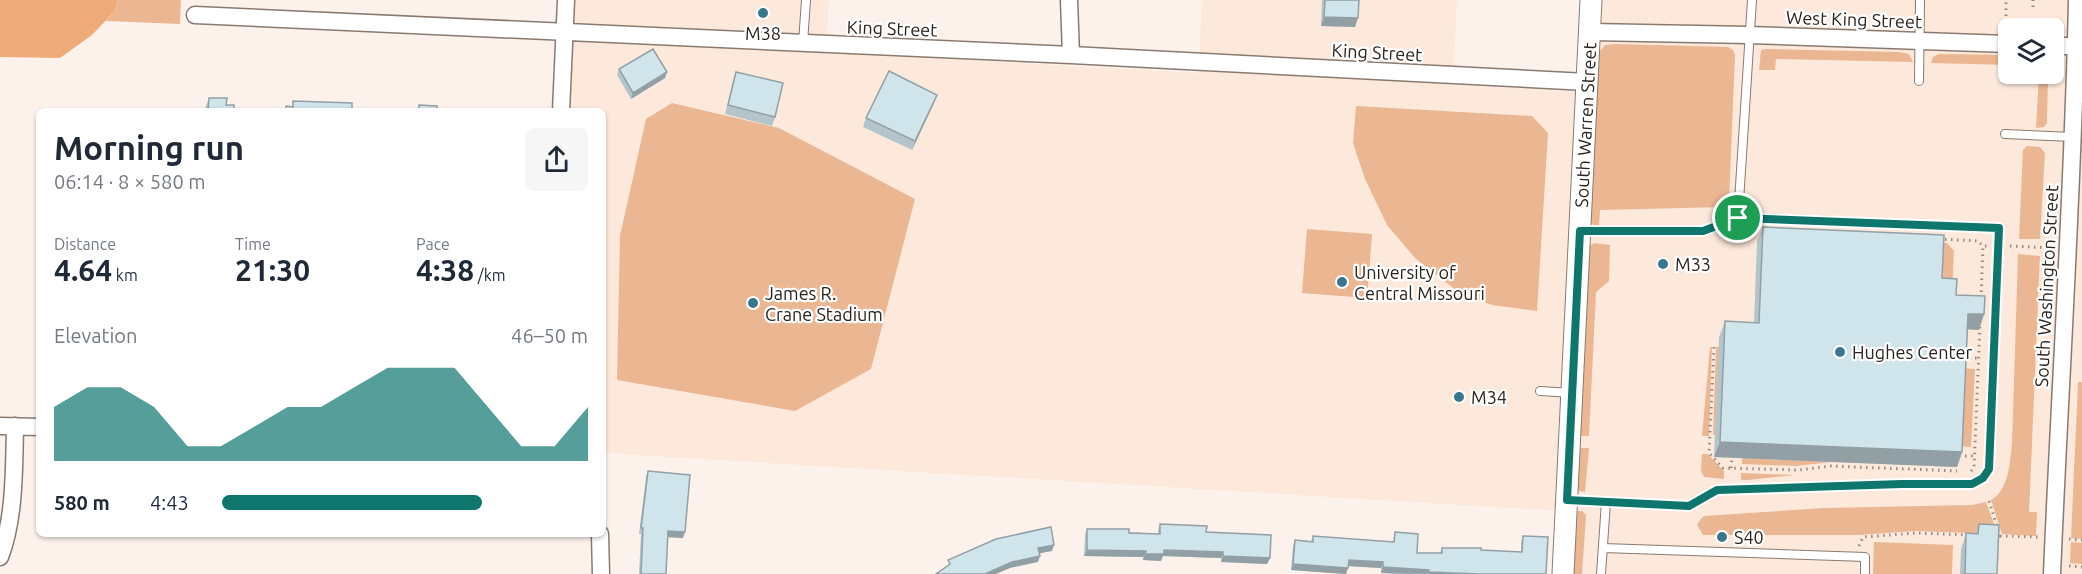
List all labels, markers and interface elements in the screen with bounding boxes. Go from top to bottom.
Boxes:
marker: M38 [756,6,770,20]
street label: West King Street [1786,7,1922,31]
street label: King Street [846,16,938,40]
map controls [1998,18,2064,84]
button: layers [1998,18,2064,84]
place label: M38 [745,23,781,43]
street label: King Street [1331,40,1423,64]
street label: South Warren Street [1571,42,1599,208]
button: share [525,128,588,191]
text: Morning run [54,129,244,166]
text: 06:14 · 8 × 580 m [54,170,206,193]
street label: South Washington Street [2031,184,2061,388]
pin [1712,192,1763,243]
icon: arrive [1721,201,1754,234]
text: Distance [54,235,116,253]
text: Time [235,235,271,253]
text: Pace [416,235,450,253]
text: 4.64 [54,253,112,287]
text: 21:30 [235,253,310,287]
text: 4:38 [416,253,474,287]
place label: M33 [1675,254,1711,274]
marker: M33 [1656,257,1670,271]
place label: University of Central Missouri [1354,262,1485,303]
text: km [112,266,138,284]
text: /km [474,266,506,284]
marker: University of Central Missouri [1335,275,1349,289]
place label: James R. Crane Stadium [765,283,883,324]
marker: James R. Crane Stadium [746,296,760,310]
text: Elevation [54,324,137,347]
text: 46–50 m [511,324,588,347]
place label: Hughes Center [1852,342,1973,362]
marker: Hughes Center [1833,345,1847,359]
place label: M34 [1471,387,1507,407]
marker: M34 [1452,390,1466,404]
text: 580 m [54,491,110,514]
text: 4:43 [150,491,189,514]
place label: S40 [1734,527,1764,547]
marker: S40 [1715,530,1729,544]

